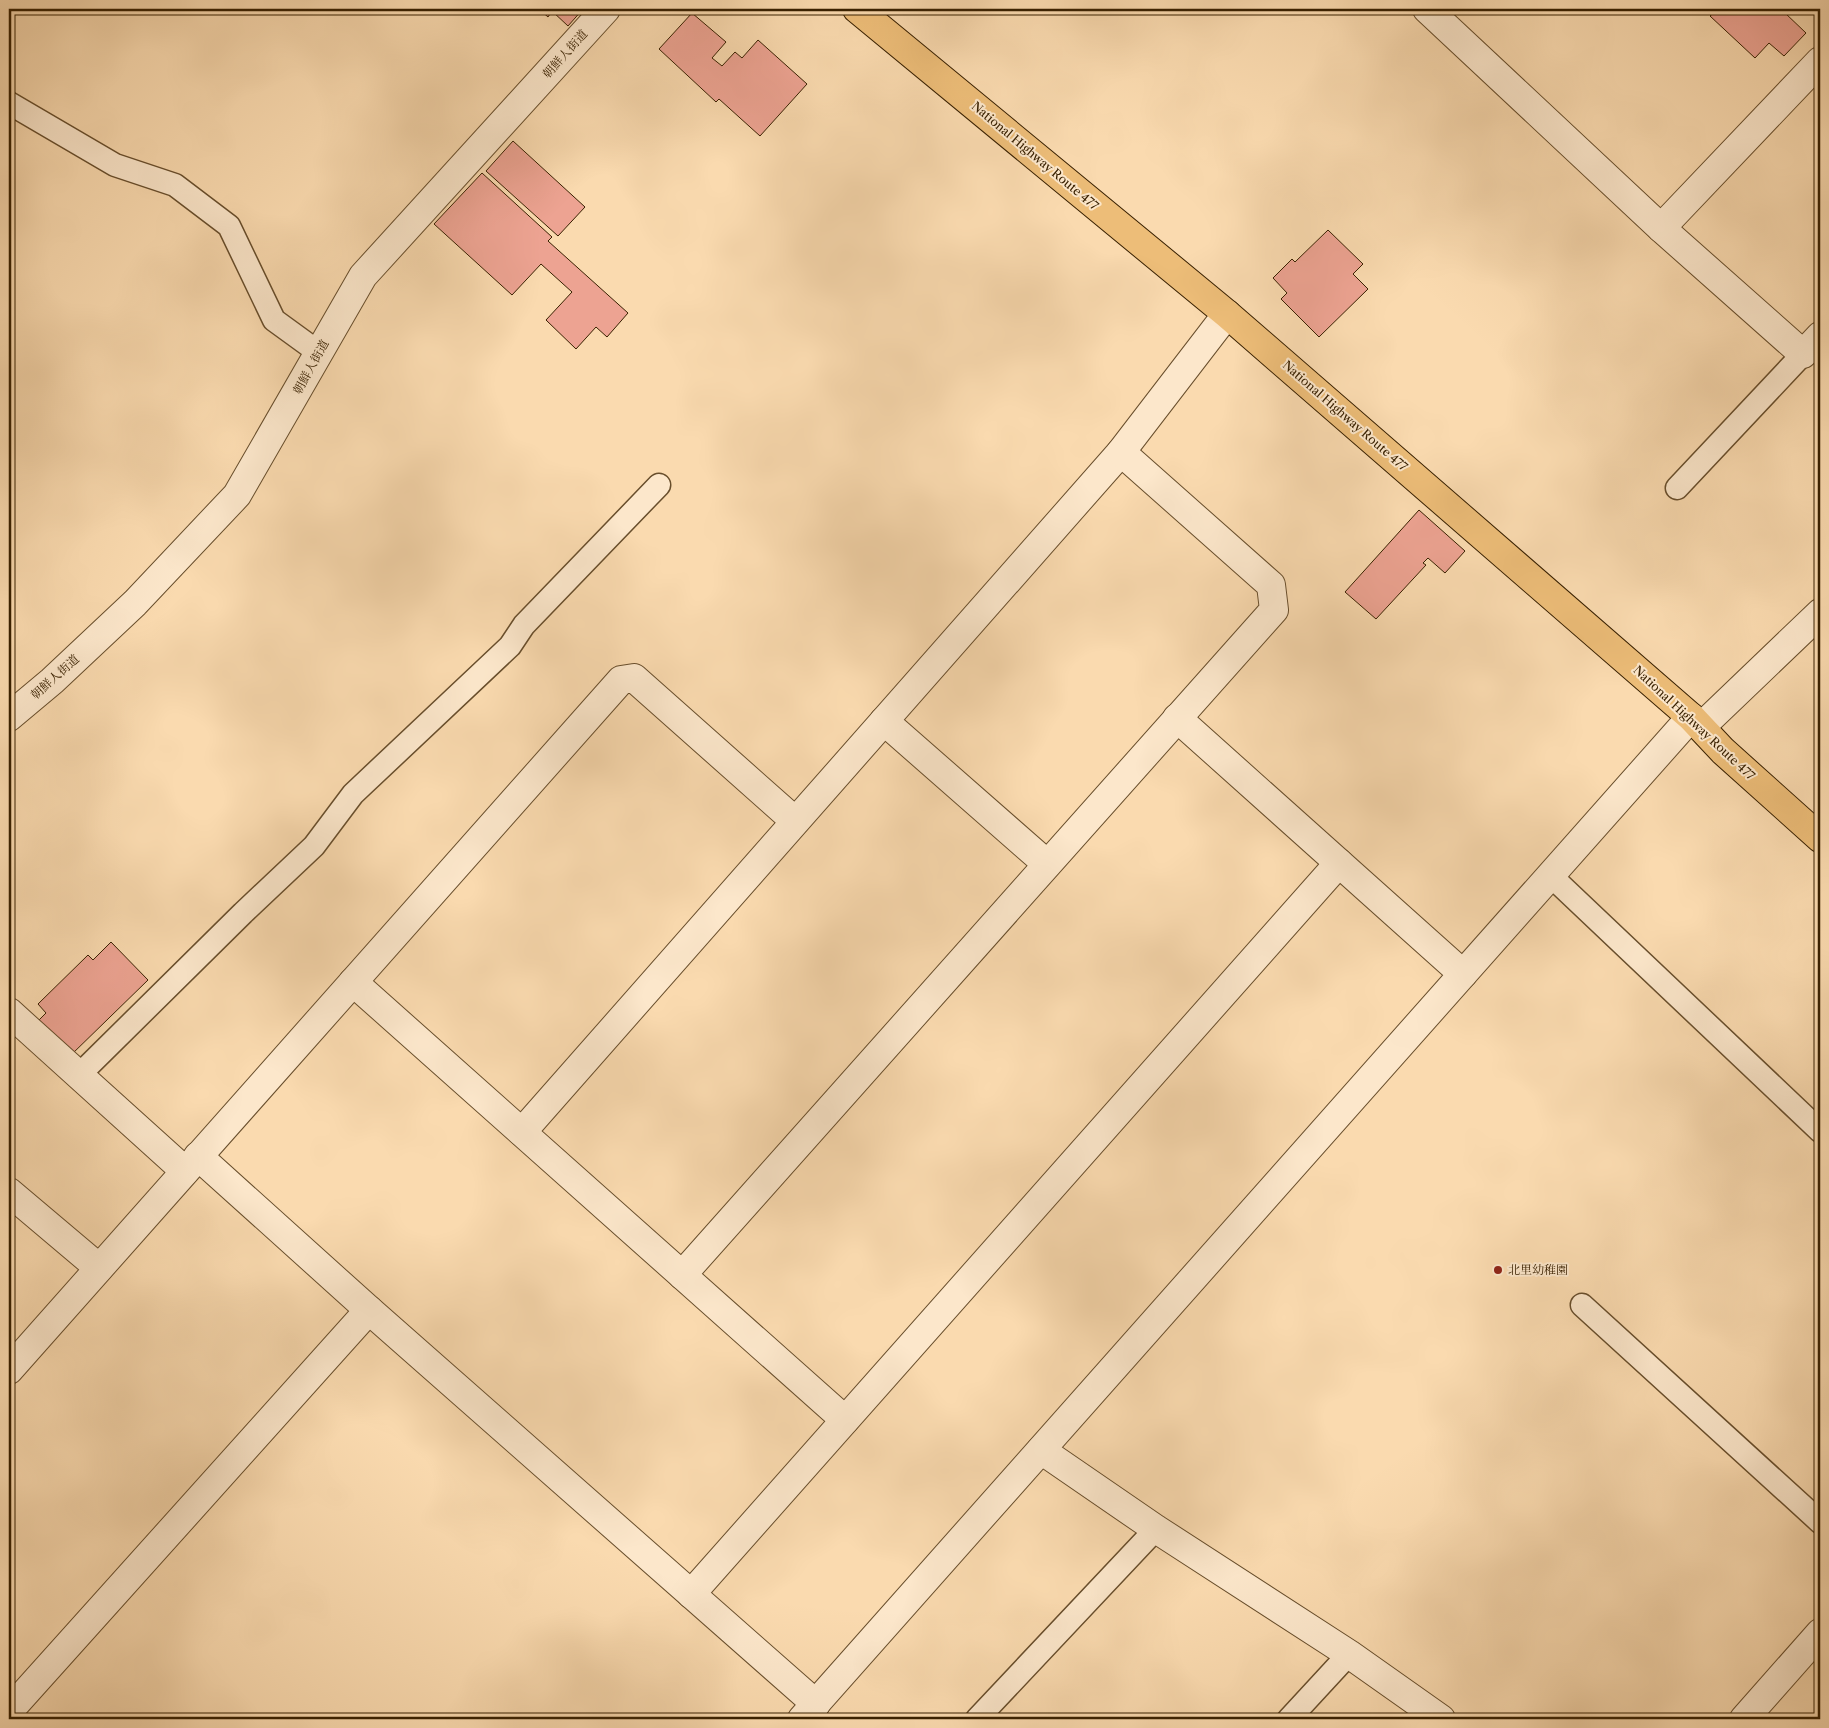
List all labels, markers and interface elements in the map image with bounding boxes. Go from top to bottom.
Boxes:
street label: 朝鮮人街道 [539,26,590,81]
street label: National Highway Route 477 [969,98,1102,213]
street label: 朝鮮人街道 [289,337,332,397]
street label: National Highway Route 477 [1280,357,1411,474]
street label: 朝鮮人街道 [27,651,82,702]
street label: National Highway Route 477 [1630,662,1758,783]
place label: 北里幼稚園 [1508,1262,1568,1277]
marker: 北里幼稚園 [1492,1264,1504,1276]

